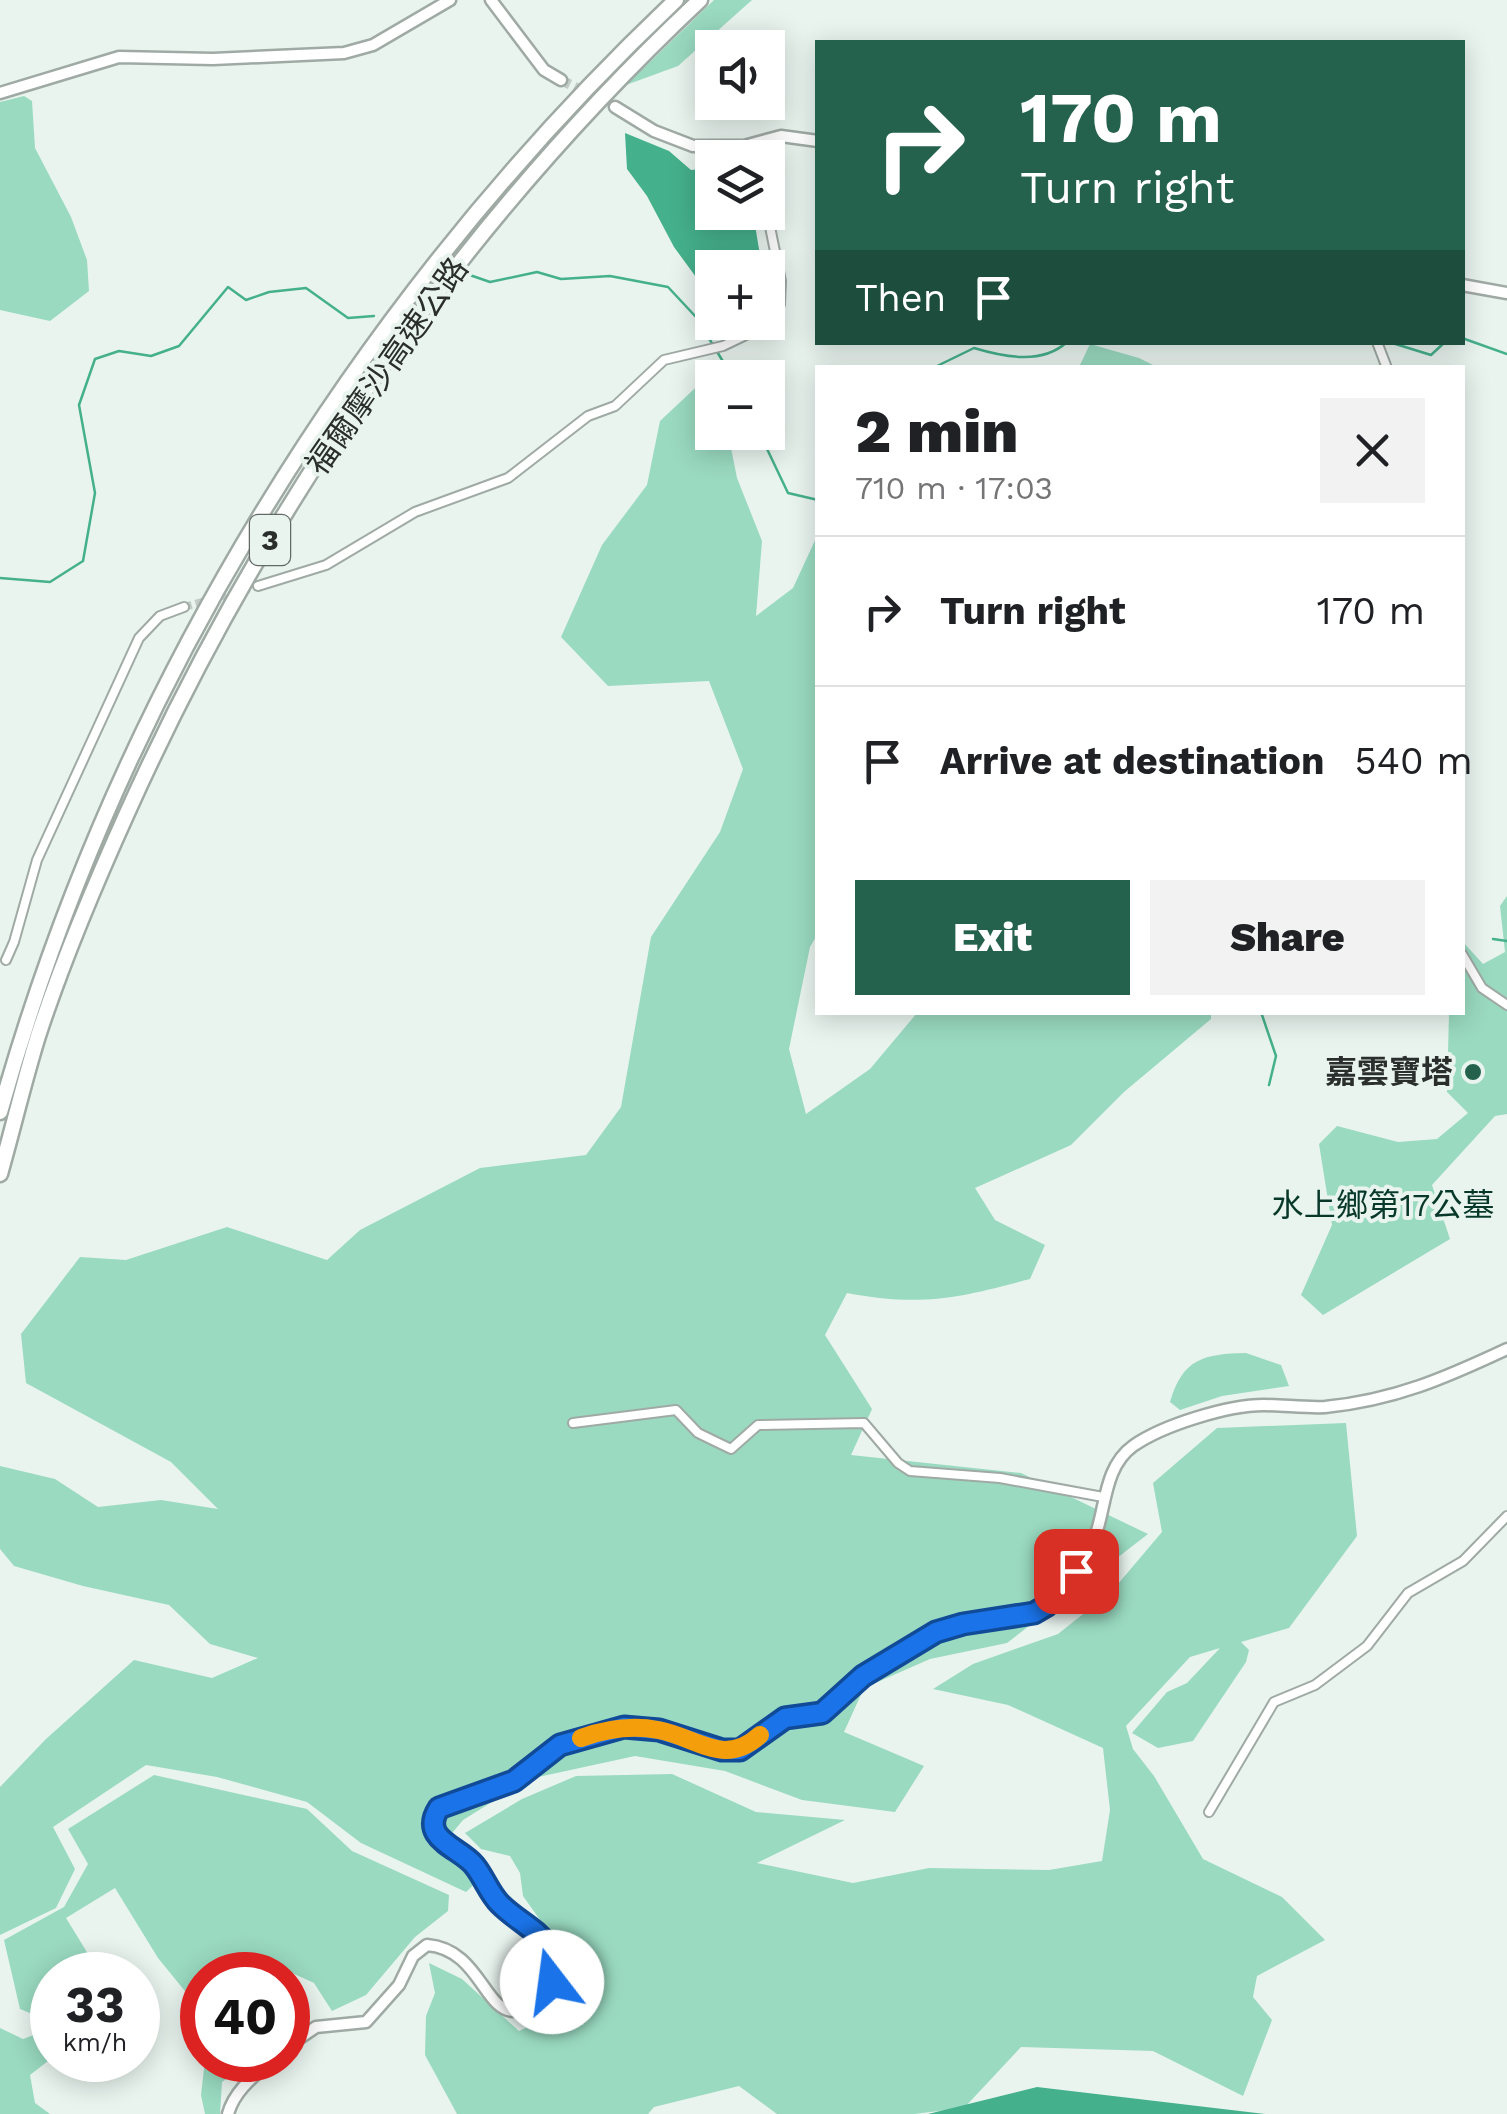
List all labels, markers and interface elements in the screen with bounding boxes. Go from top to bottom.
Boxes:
map controls [695,30,785,450]
button: sound [695,30,785,120]
text: 170 m [1020,77,1222,159]
icon: right [855,80,985,210]
button: layers [695,140,785,230]
text: Turn right [1020,161,1234,214]
street label: 福爾摩沙高速公路 [298,250,476,482]
button: + [695,250,785,340]
icon: arrive [966,270,1021,325]
text: Then [855,276,946,320]
button: − [695,360,785,450]
text: 2 min [855,396,1019,467]
button: close [1320,398,1425,503]
text: 710 m · 17:03 [855,469,1053,507]
road number: 3 [250,515,290,565]
icon: right [855,584,910,639]
text: Turn right [940,589,1126,633]
text: 170 m [1317,589,1425,633]
icon: arrive [855,734,910,789]
text: Arrive at destination [940,739,1325,783]
text: 540 m [1355,739,1473,783]
button: Exit [855,880,1130,995]
button: Share [1150,880,1425,995]
place label: 嘉雲寶塔 [1325,1053,1453,1091]
marker: 嘉雲寶塔 [1462,1061,1484,1083]
park label: 水上鄉第17公墓 [1272,1186,1494,1224]
pin [1034,1529,1119,1614]
icon: arrive [1049,1544,1104,1599]
position arrow [500,1930,604,2034]
speed limit sign: 40 [180,1952,310,2082]
text: 33 [65,1975,125,2034]
text: km/h [63,2028,127,2057]

